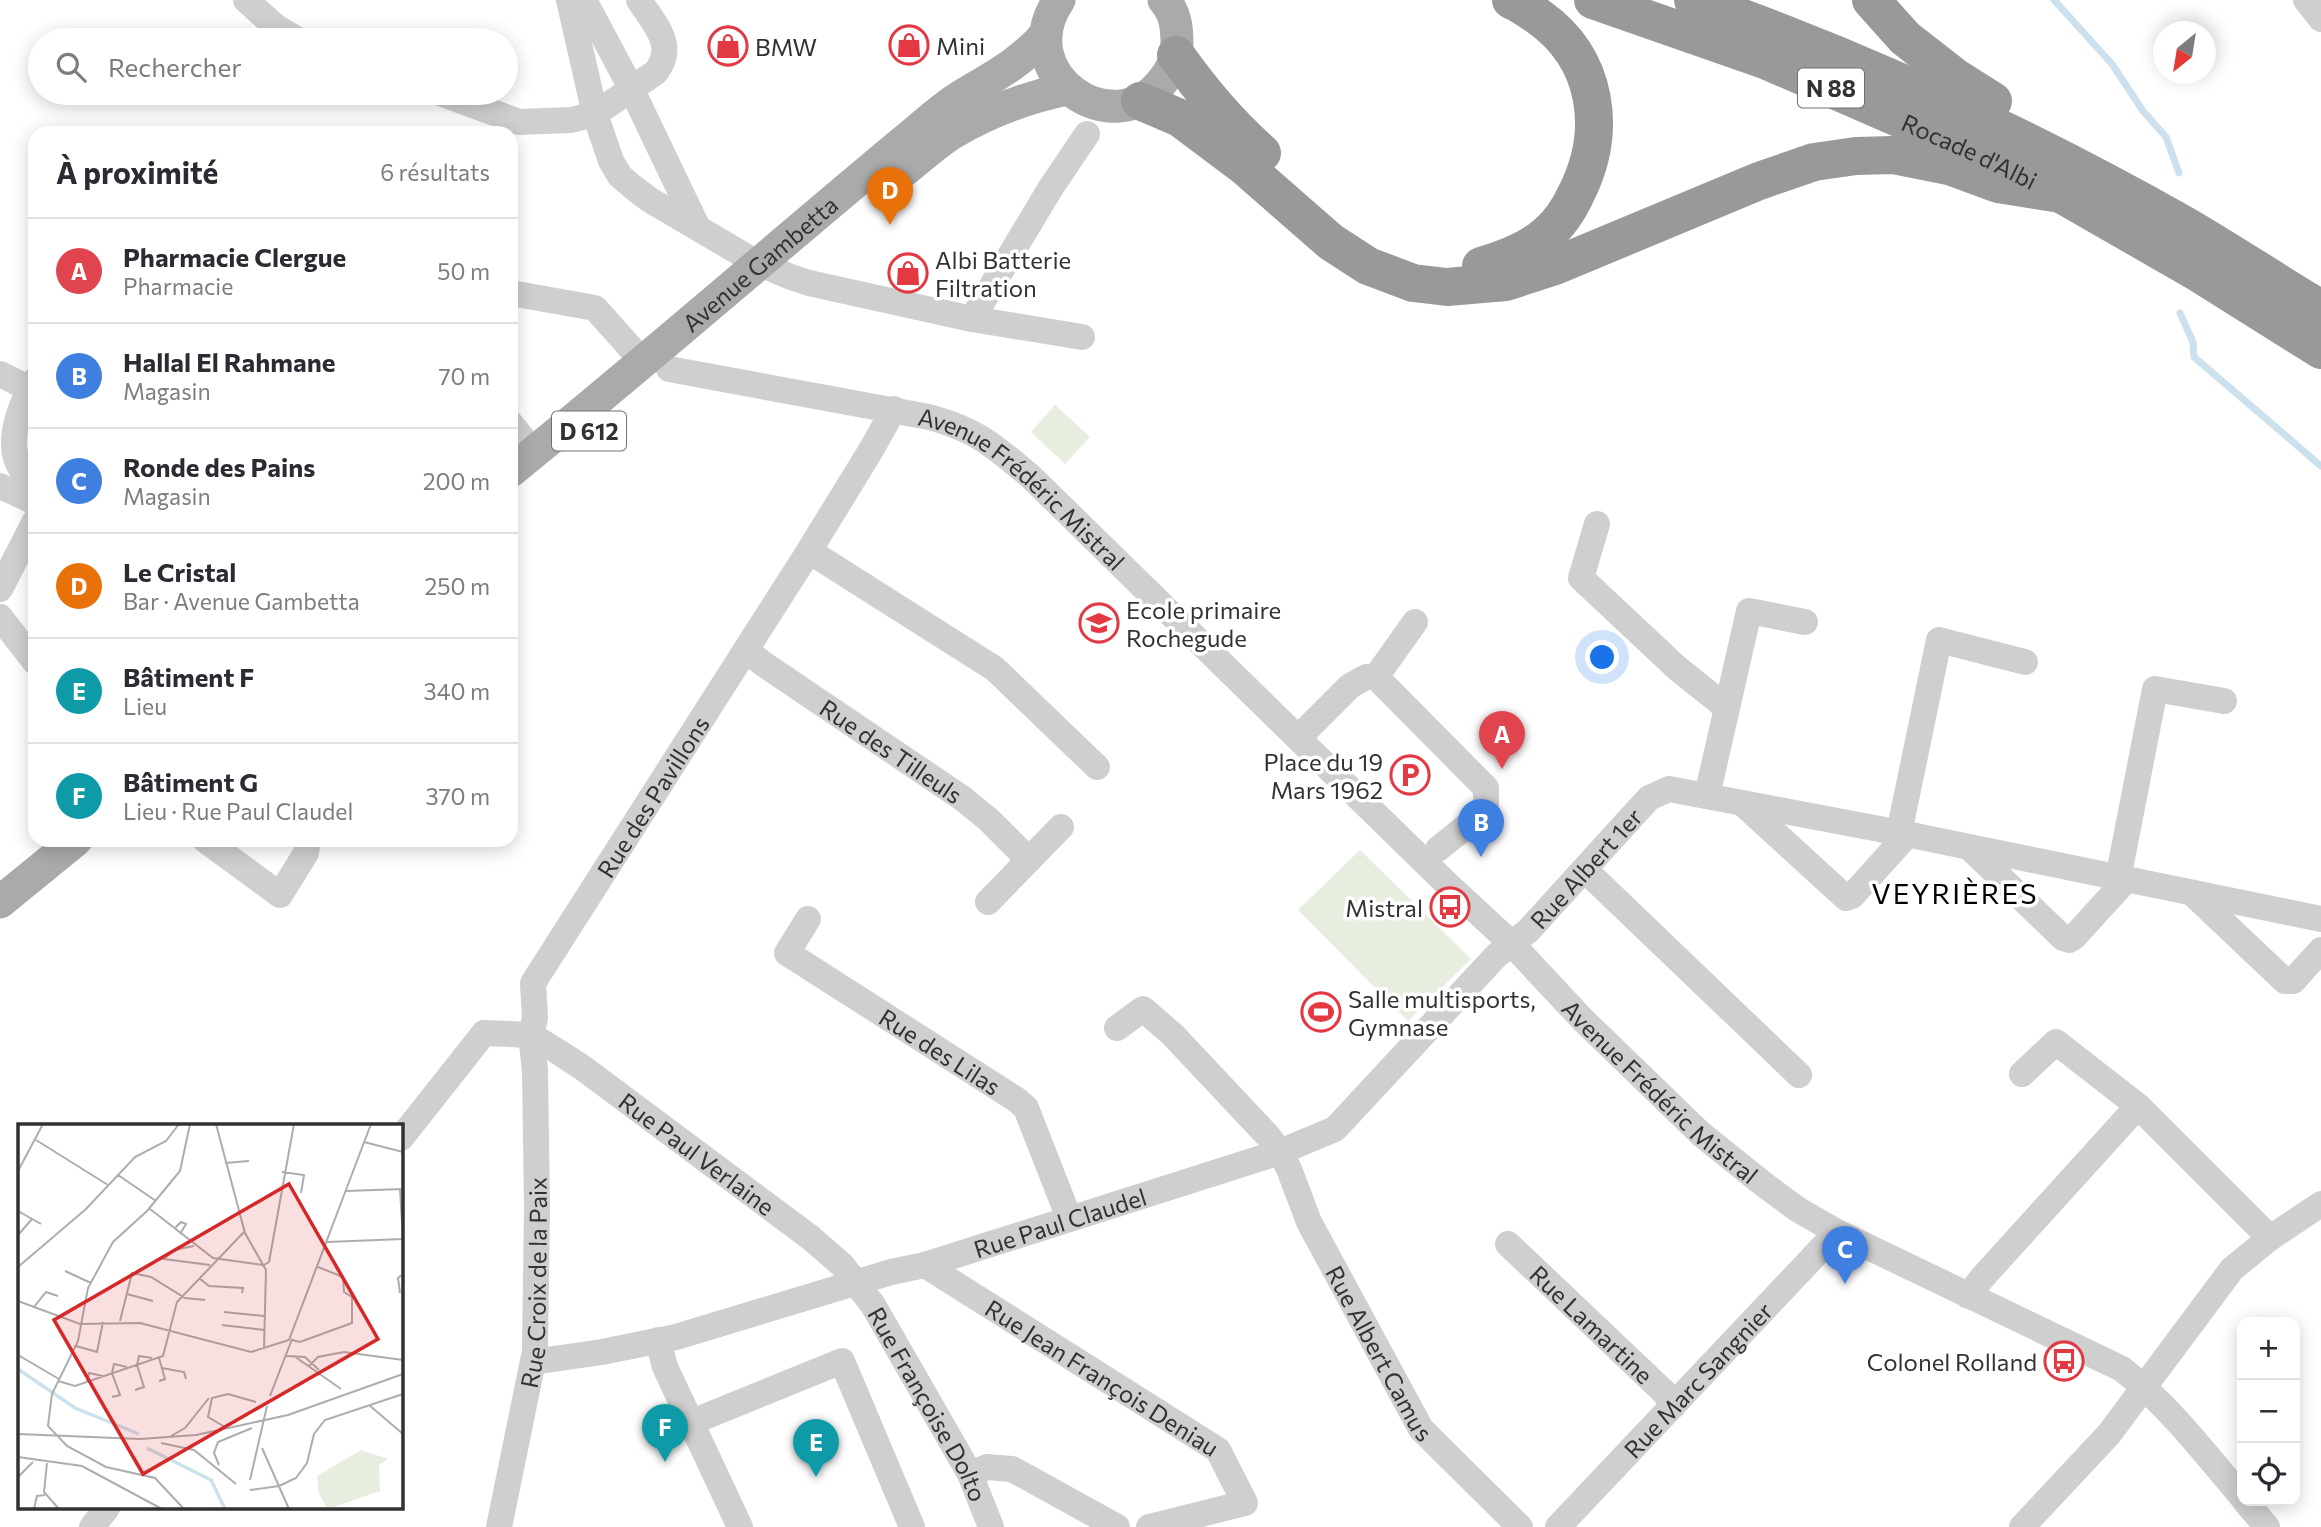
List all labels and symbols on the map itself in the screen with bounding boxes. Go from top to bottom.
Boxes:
north arrow [2153,21,2216,84]
shop icon: Mini [888,24,930,66]
shop icon: BMW [707,25,749,67]
place label: Mini [936,31,985,60]
place label: BMW [755,32,817,61]
road number: N 88 [1798,68,1864,108]
street label: Rocade d'Albi [1898,107,2042,194]
pin: D [867,167,913,225]
street label: Avenue Gambetta [676,189,843,337]
place label: Albi Batterie Filtration [935,245,1071,302]
shop icon: Albi Batterie Filtration [887,252,929,294]
street label: Avenue Frédéric Mistral [916,401,1131,576]
road number: D 612 [552,412,626,450]
place label: Ecole primaire Rochegude [1126,595,1281,652]
school or university icon: Ecole primaire Rochegude [1078,602,1120,644]
your location [1585,640,1619,674]
street label: Rue des Tilleuls [815,692,968,809]
street label: Rue des Pavillons [590,710,715,882]
pin: A [1479,711,1525,769]
place label: Place du 19 Mars 1962 [1263,747,1383,804]
parking icon: Place du 19 Mars 1962 [1389,754,1431,796]
pin: B [1458,799,1504,857]
street label: Rue Albert 1er [1523,801,1648,934]
district label: VEYRIÈRES [1871,876,2039,910]
bus stop icon: Mistral [1429,886,1471,928]
place label: Mistral [1345,893,1423,922]
place label: Salle multisports, Gymnase [1348,984,1536,1041]
sports icon: Salle multisports, Gymnase [1300,991,1342,1033]
street label: Avenue Frédéric Mistral [1557,993,1764,1189]
street label: Rue des Lilas [874,1002,1006,1100]
street label: Rue Paul Verlaine [614,1086,781,1221]
inset map [18,1124,402,1510]
street label: Rue Croix de la Paix [513,1177,552,1390]
street label: Rue Paul Claudel [970,1181,1150,1263]
pin: C [1822,1226,1868,1284]
street label: Rue Lamartine [1525,1259,1660,1389]
street label: Rue Albert Camus [1321,1260,1439,1447]
street label: Rue Jean François Deniau [980,1293,1225,1462]
street label: Rue Marc Sangnier [1617,1295,1778,1463]
street label: Rue Françoise Dolto [862,1301,994,1505]
bus stop icon: Colonel Rolland [2043,1340,2085,1382]
place label: Colonel Rolland [1867,1347,2037,1376]
pin: F [642,1404,688,1462]
pin: E [793,1419,839,1477]

